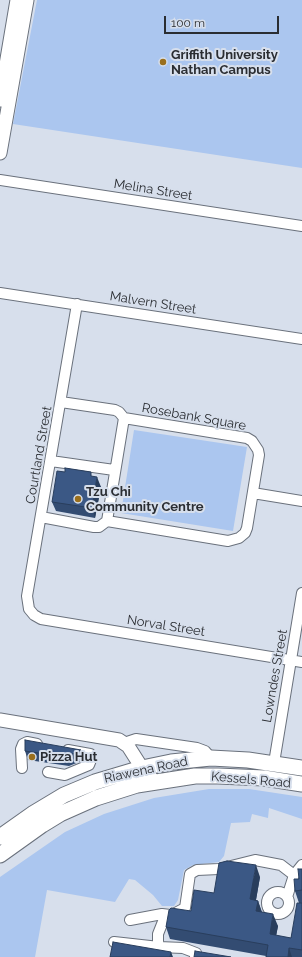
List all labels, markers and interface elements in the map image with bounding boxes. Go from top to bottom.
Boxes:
scale bar [166,8,281,34]
text: 100 m [171,16,205,30]
place label: Griffith University Nathan Campus [171,47,278,78]
marker: Griffith University Nathan Campus [158,57,168,67]
street label: Melina Street [113,176,193,204]
street label: Malvern Street [109,288,197,318]
street label: Rosebank Square [141,400,247,434]
street label: Courtland Street [23,405,55,505]
place label: Tzu Chi Community Centre [86,484,204,515]
marker: Tzu Chi Community Centre [73,494,83,504]
street label: Norval Street [126,612,206,640]
street label: Lowndes Street [259,628,291,724]
place label: Pizza Hut [40,749,98,765]
marker: Pizza Hut [27,752,37,762]
street label: Riawena Road [103,754,189,786]
street label: Kessels Road [210,769,292,791]

